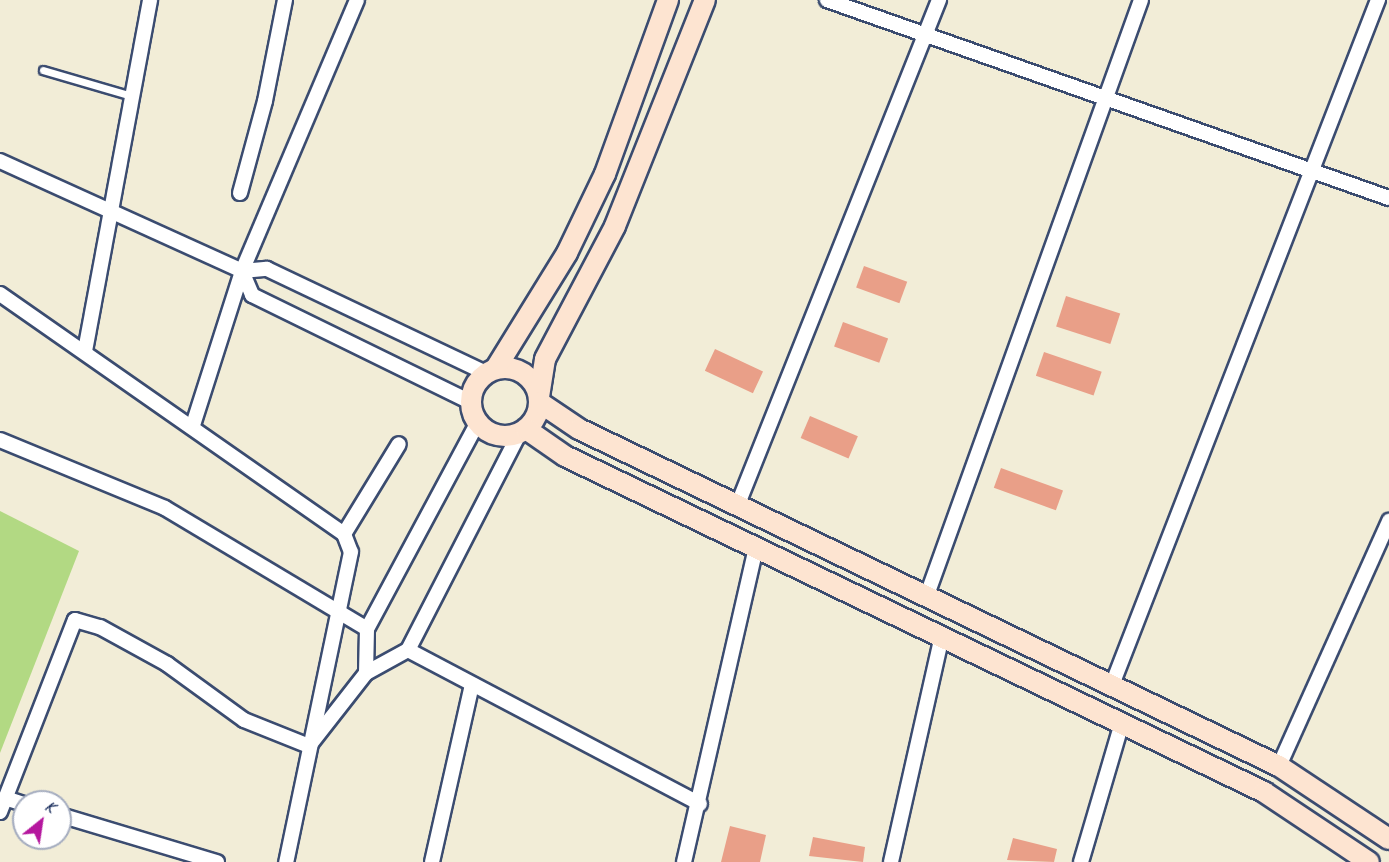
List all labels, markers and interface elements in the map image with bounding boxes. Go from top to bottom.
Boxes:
north arrow [12,790,72,850]
text: K [41,795,59,817]

